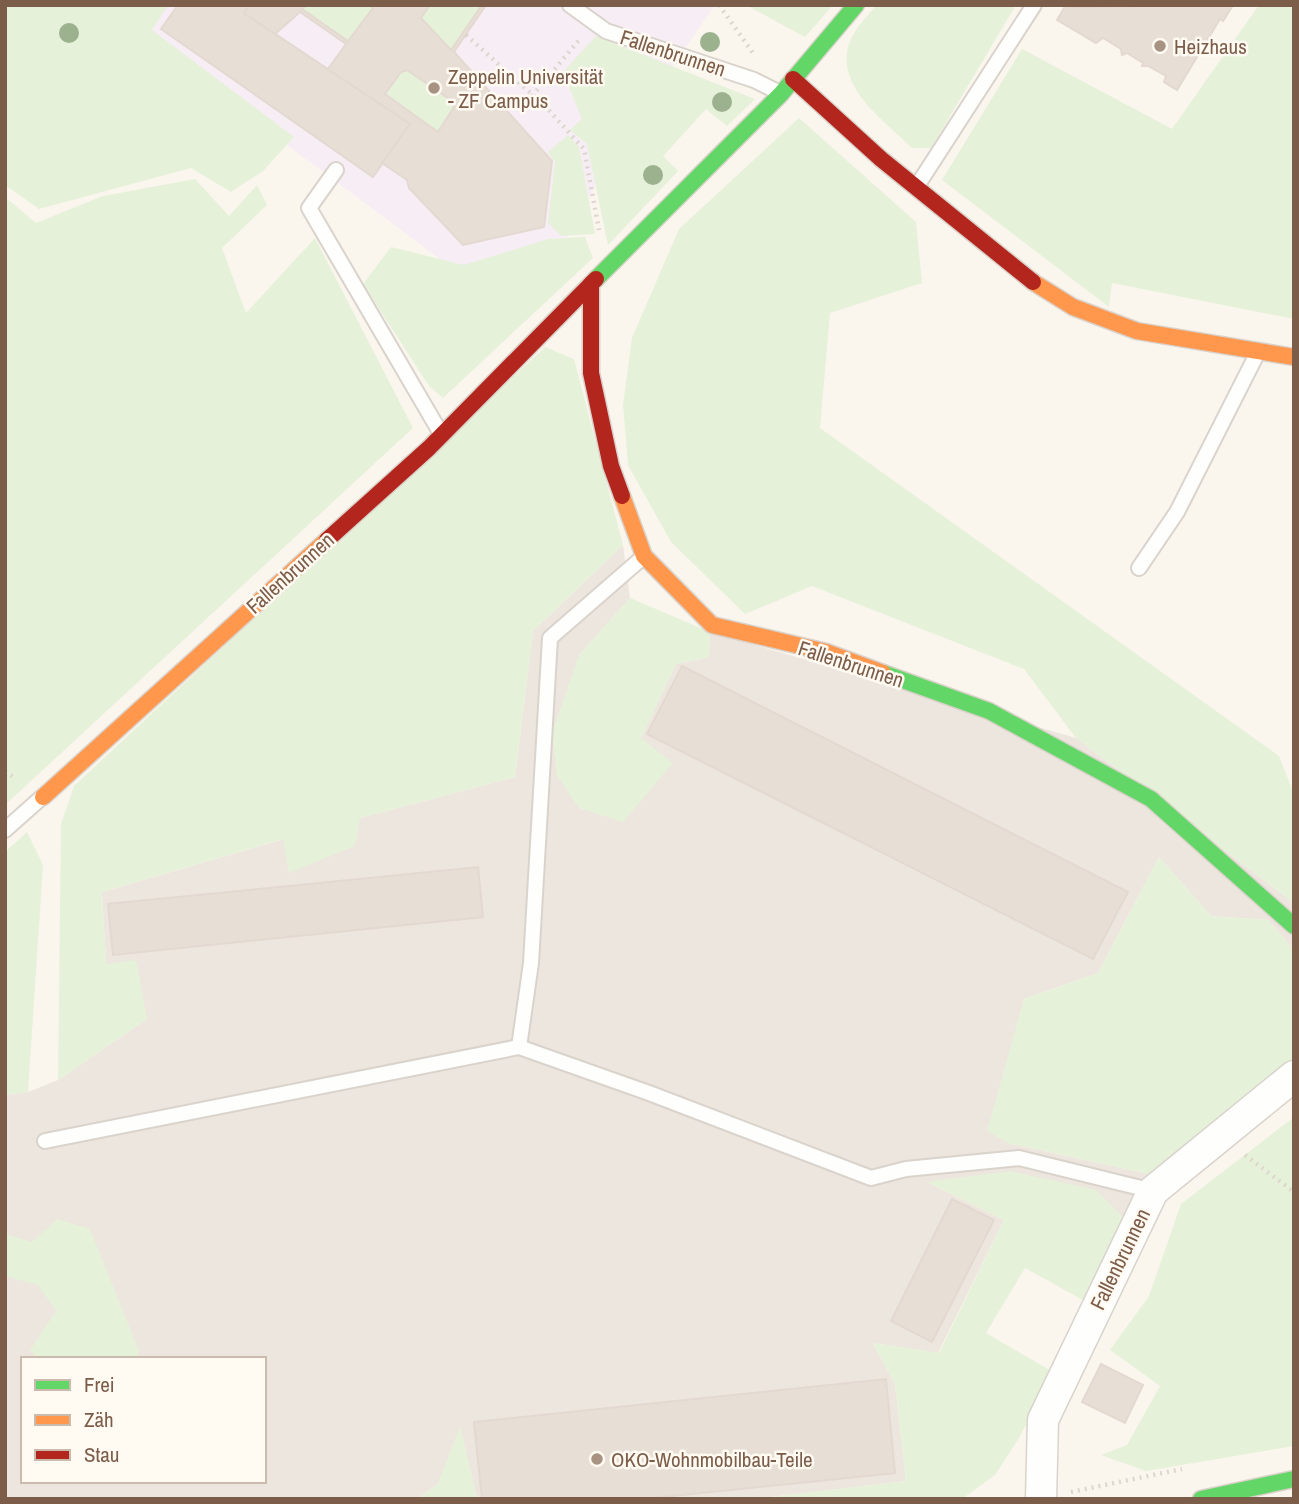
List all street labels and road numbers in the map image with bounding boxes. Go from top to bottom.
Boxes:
street label: Fallenbrunnen [617,22,729,84]
street label: Fallenbrunnen [240,526,340,620]
street label: Fallenbrunnen [795,633,907,695]
street label: Fallenbrunnen [1083,1204,1157,1314]

